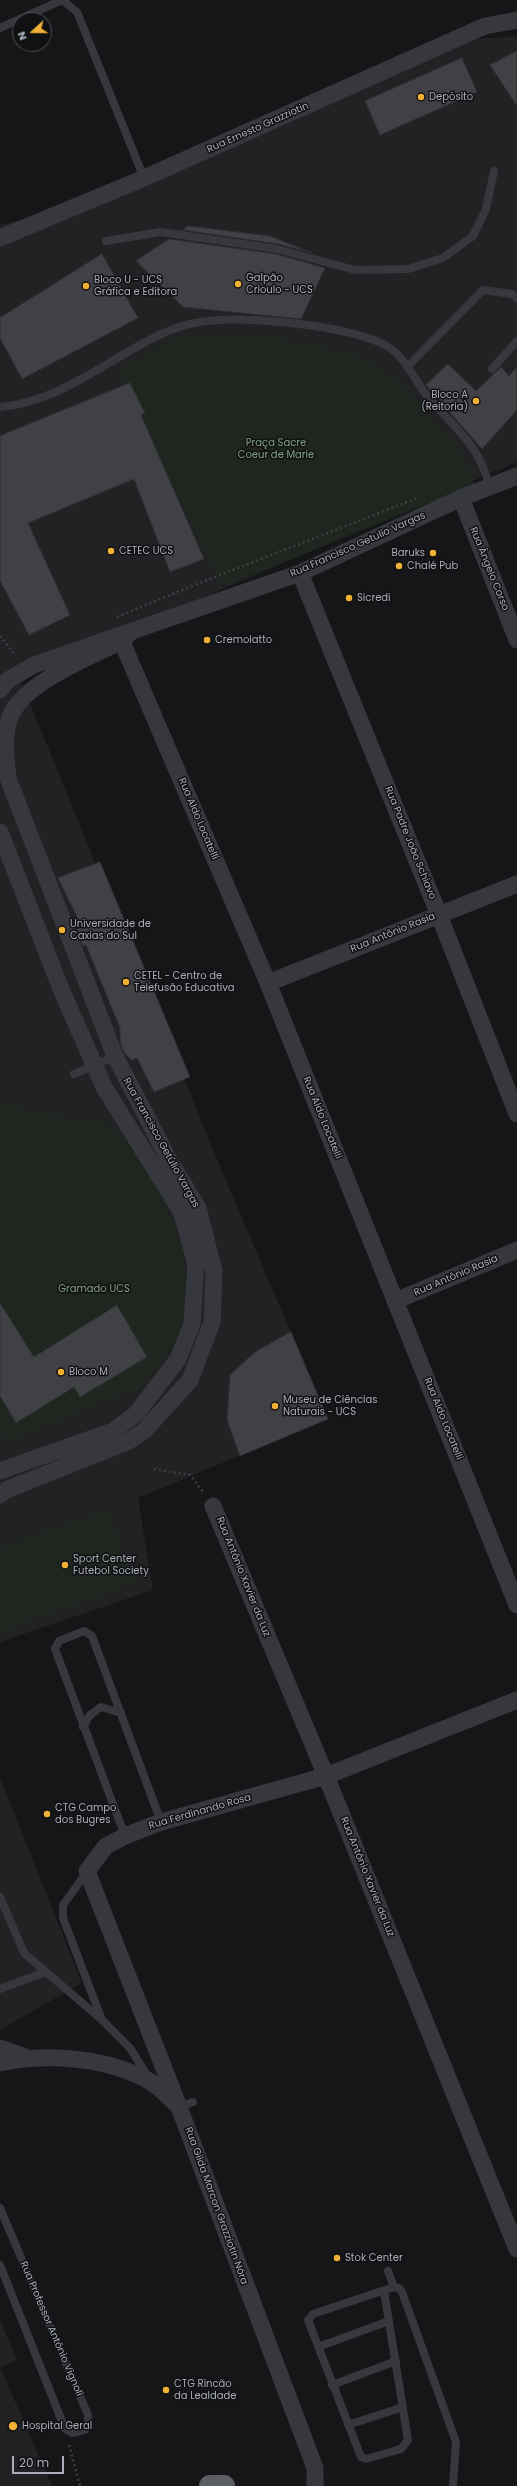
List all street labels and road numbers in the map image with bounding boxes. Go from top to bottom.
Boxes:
street label: Rua Ernesto Grazziotin [205,100,311,156]
street label: Rua Francisco Getulio Vargas [289,510,427,580]
street label: Rua Ângelo Corso [467,525,511,613]
street label: Rua Aldo Locatelli [175,776,221,862]
street label: Rua Padre João Schiavo [382,785,438,901]
street label: Rua Antônio Rasia [349,911,437,955]
street label: Rua Aldo Locatelli [300,1075,344,1161]
street label: Rua Francisco Getúlio Vargas [120,1076,202,1210]
street label: Rua Antônio Rasia [412,1253,500,1299]
street label: Rua Aldo Locatelli [421,1376,465,1462]
street label: Rua Antônio Xavier da Luz [213,1515,273,1639]
street label: Rua Ferdinando Rosa [147,1792,253,1832]
street label: Rua Antônio Xavier da Luz [337,1815,397,1939]
street label: Rua Gilda Marcon Grazziotin Nóra [182,2126,250,2286]
street label: Rua Professor Antônio Vignoli [17,2260,85,2398]

